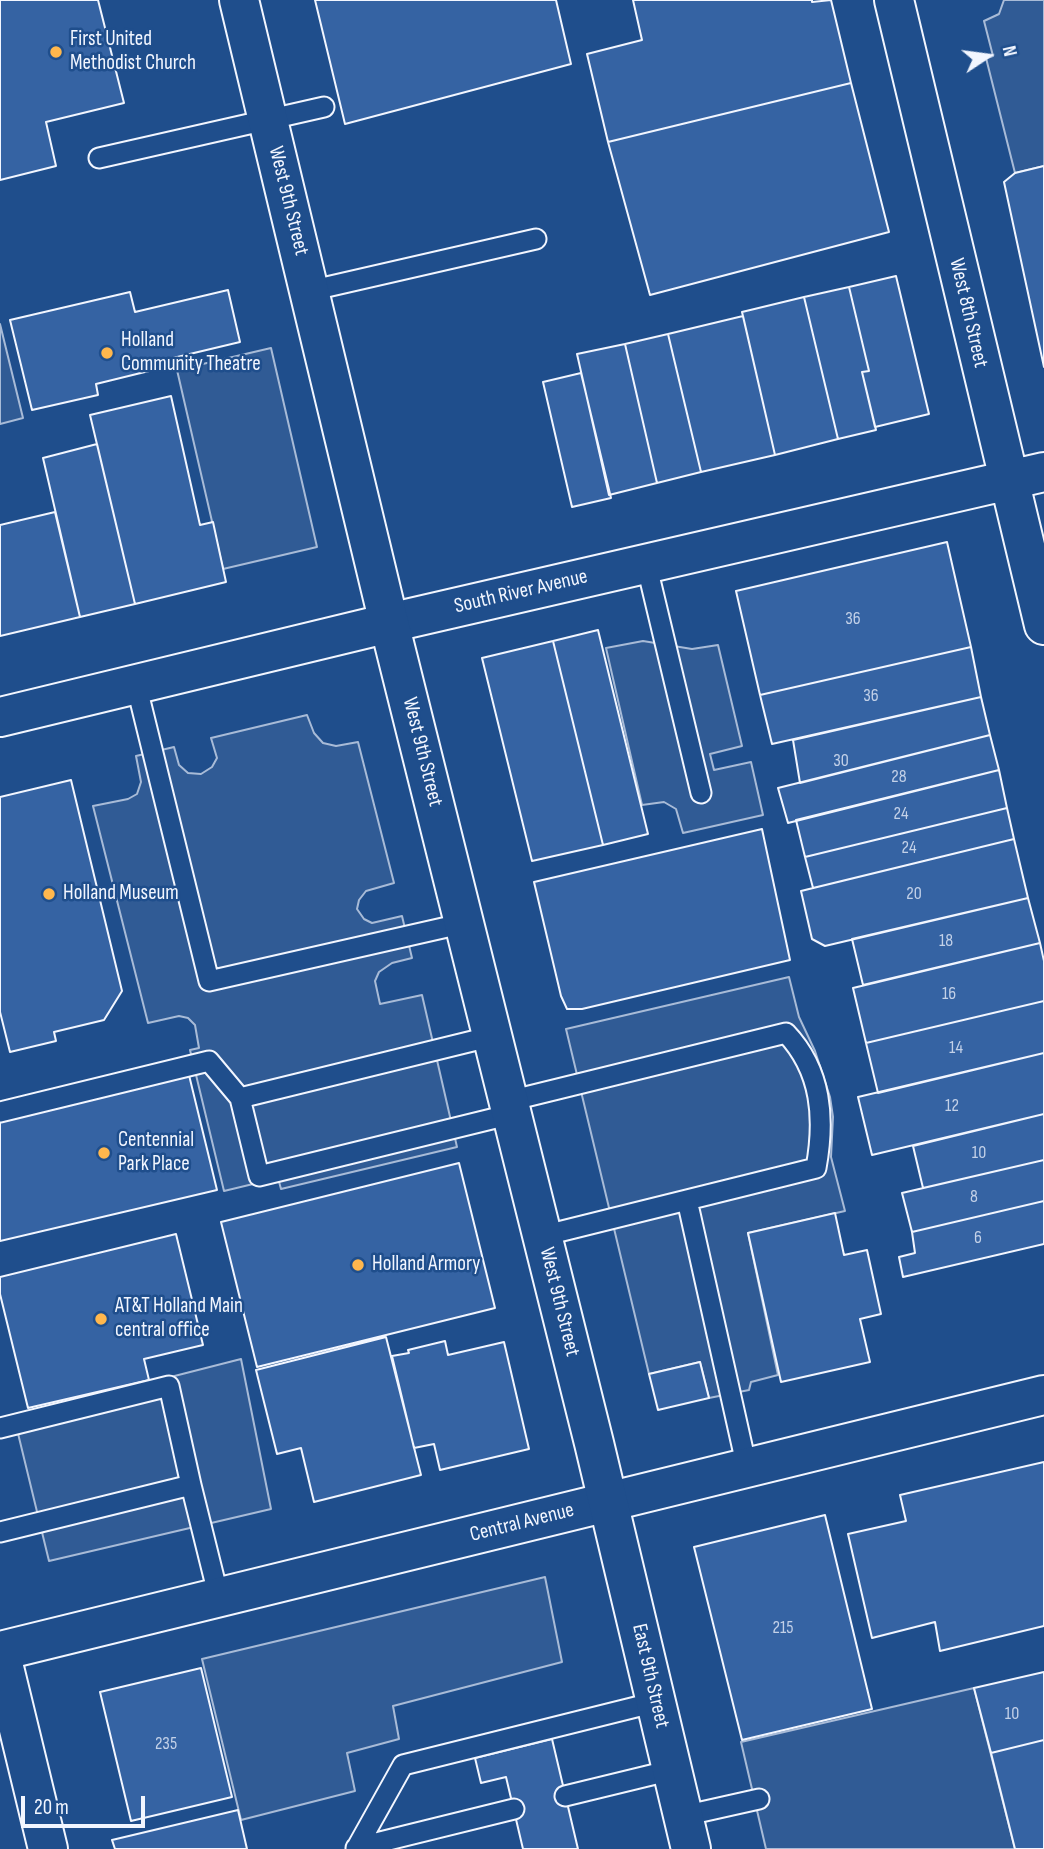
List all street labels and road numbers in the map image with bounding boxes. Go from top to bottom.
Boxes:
street label: West 9th Street [262,144,314,258]
street label: West 8th Street [943,256,993,370]
street label: South River Avenue [452,564,590,620]
street label: West 9th Street [396,695,448,809]
street label: West 9th Street [533,1245,585,1359]
street label: Central Avenue [467,1498,577,1548]
street label: East 9th Street [626,1621,674,1731]

